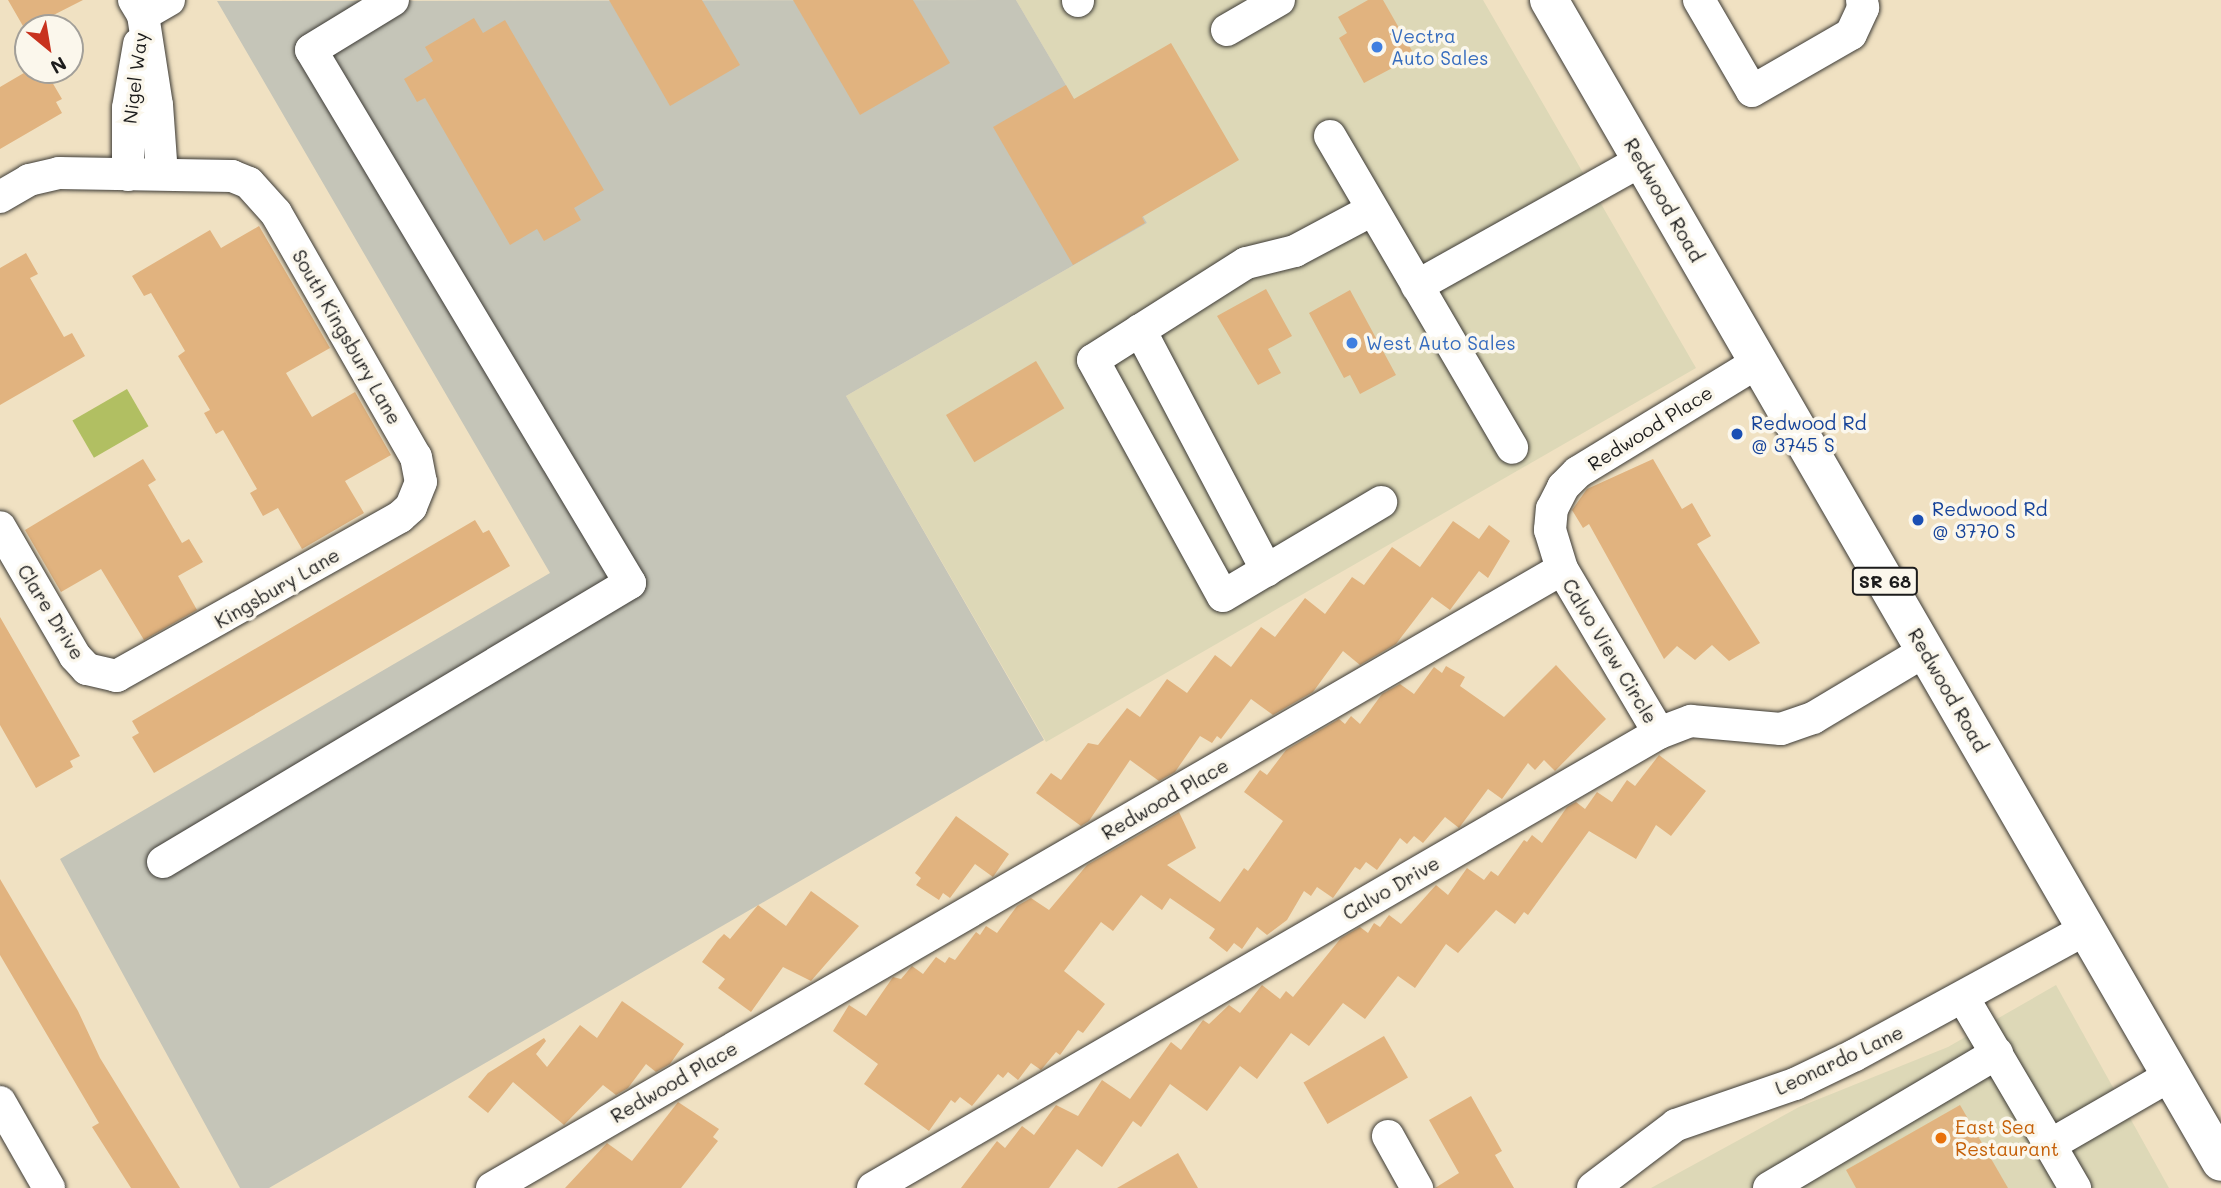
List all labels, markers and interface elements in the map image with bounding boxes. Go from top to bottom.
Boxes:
north arrow [14,14,84,84]
place label: Vectra Auto Sales [1391,25,1489,69]
street label: Nigel Way [118,31,152,125]
marker: Vectra Auto Sales [1369,39,1385,55]
text: N [46,51,71,80]
street label: Redwood Road [1619,134,1709,266]
street label: South Kingsbury Lane [288,246,406,428]
place label: West Auto Sales [1366,332,1516,354]
marker: West Auto Sales [1344,335,1360,351]
street label: Redwood Place [1584,381,1716,475]
place label: Redwood Rd @ 3745 S [1751,412,1867,456]
marker: Redwood Rd @ 3745 S [1729,426,1745,442]
place label: Redwood Rd @ 3770 S [1932,498,2048,542]
marker: Redwood Rd @ 3770 S [1910,512,1926,528]
street label: Kingsbury Lane [211,543,343,633]
street label: Clare Drive [13,560,89,664]
road number: SR 68 [1852,566,1918,596]
street label: Calvo View Circle [1558,574,1662,728]
street label: Redwood Road [1903,624,1993,756]
street label: Redwood Place [1098,753,1232,845]
street label: Calvo Drive [1339,851,1443,925]
street label: Leonardo Lane [1771,1020,1907,1100]
street label: Redwood Place [607,1036,741,1128]
place label: East Sea Restaurant [1955,1116,2059,1160]
marker: East Sea Restaurant [1933,1130,1949,1146]

